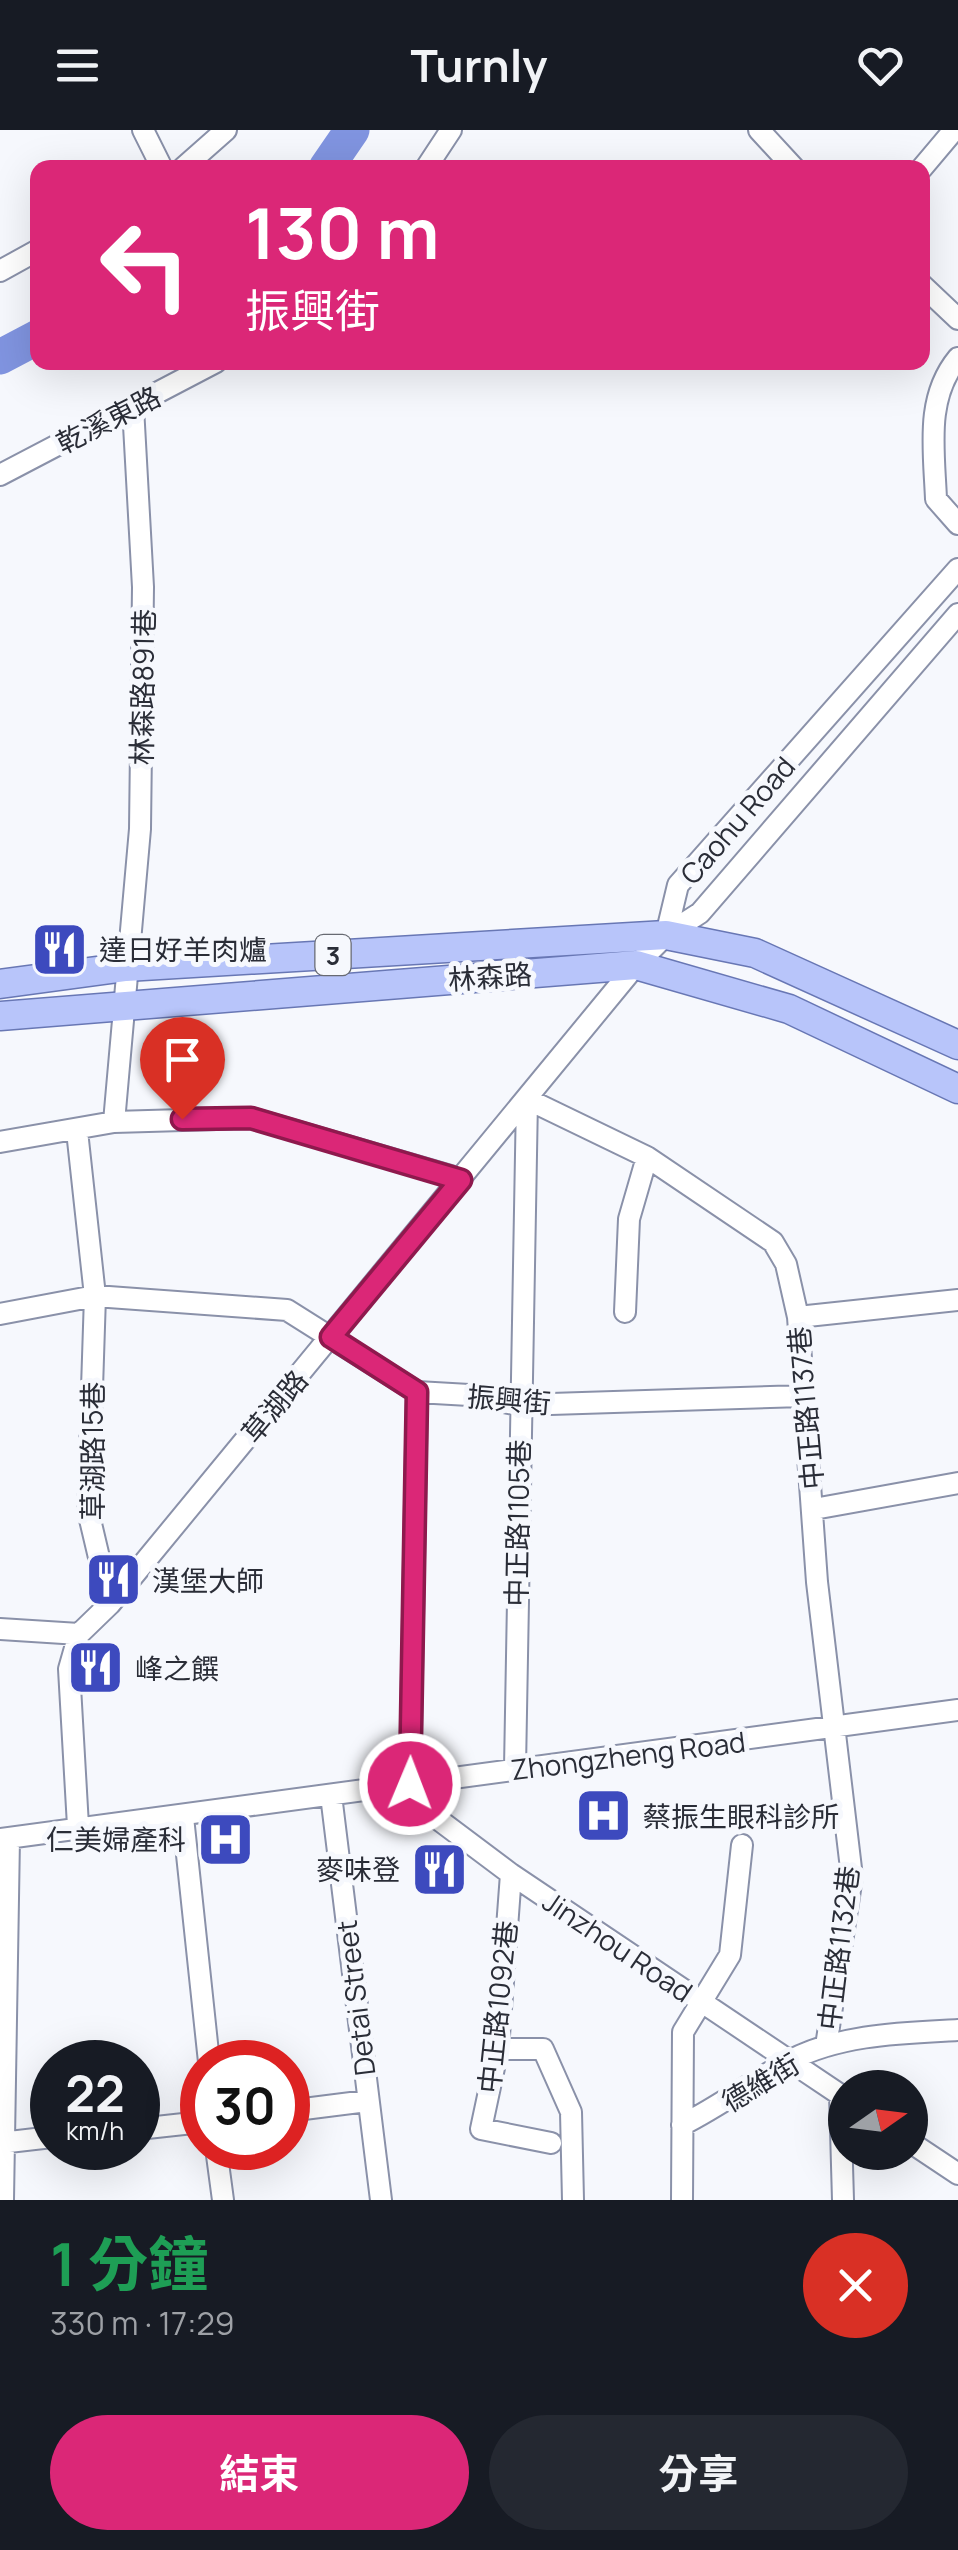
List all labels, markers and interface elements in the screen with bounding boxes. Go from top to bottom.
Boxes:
text: Turnly [410,34,548,96]
icon: menu [50,38,105,93]
icon: heart [853,38,908,93]
text: 130 m [245,184,439,280]
icon: left [80,200,210,330]
text: 振興街 [245,279,380,341]
street label: 乾溪東路 [49,377,167,461]
street label: 林森路891巷 [122,608,162,766]
street label: Caohu Road [671,748,803,892]
restaurant icon: 達日好羊肉爐 [30,919,90,979]
place label: 達日好羊肉爐 [99,930,267,968]
road number: 3 [316,935,350,975]
street label: 林森路 [447,954,533,998]
pin [140,1017,225,1120]
icon: arrive [155,1032,210,1087]
street label: 中正路1137巷 [779,1325,831,1491]
street label: 草湖路 [232,1362,316,1450]
street label: 振興街 [465,1376,553,1422]
street label: 草湖路15巷 [73,1381,111,1521]
street label: 中正路1105巷 [497,1439,537,1607]
restaurant icon: 漢堡大師 [83,1550,143,1610]
place label: 漢堡大師 [152,1561,264,1599]
restaurant icon: 峰之饌 [66,1638,126,1698]
place label: 峰之饌 [135,1649,219,1687]
street label: Zhongzheng Road [508,1722,748,1788]
position arrow [358,1732,462,1836]
hospital icon: 蔡振生眼科診所 [574,1786,634,1846]
place label: 蔡振生眼科診所 [643,1797,839,1835]
hospital icon: 仁美婦產科 [195,1809,255,1869]
place label: 仁美婦產科 [46,1820,186,1858]
restaurant icon: 麥味登 [409,1839,469,1899]
place label: 麥味登 [316,1850,400,1888]
street label: 中正路1132巷 [809,1864,867,2032]
street label: Jinzhou Road [536,1882,700,2010]
street label: Detai Street [327,1918,383,2078]
street label: 中正路1092巷 [469,1919,525,2095]
speed limit sign: 30 [180,2040,310,2170]
street label: 德維街 [714,2044,806,2120]
text: 22 [65,2059,125,2127]
north arrow [828,2070,928,2170]
map controls [828,2070,928,2170]
text: km/h [66,2113,124,2148]
text: 1 分鐘 [50,2222,208,2304]
button: close [803,2233,908,2338]
text: 330 m · 17:29 [50,2301,235,2345]
button: 結束 [50,2415,469,2530]
button: 分享 [489,2415,908,2530]

